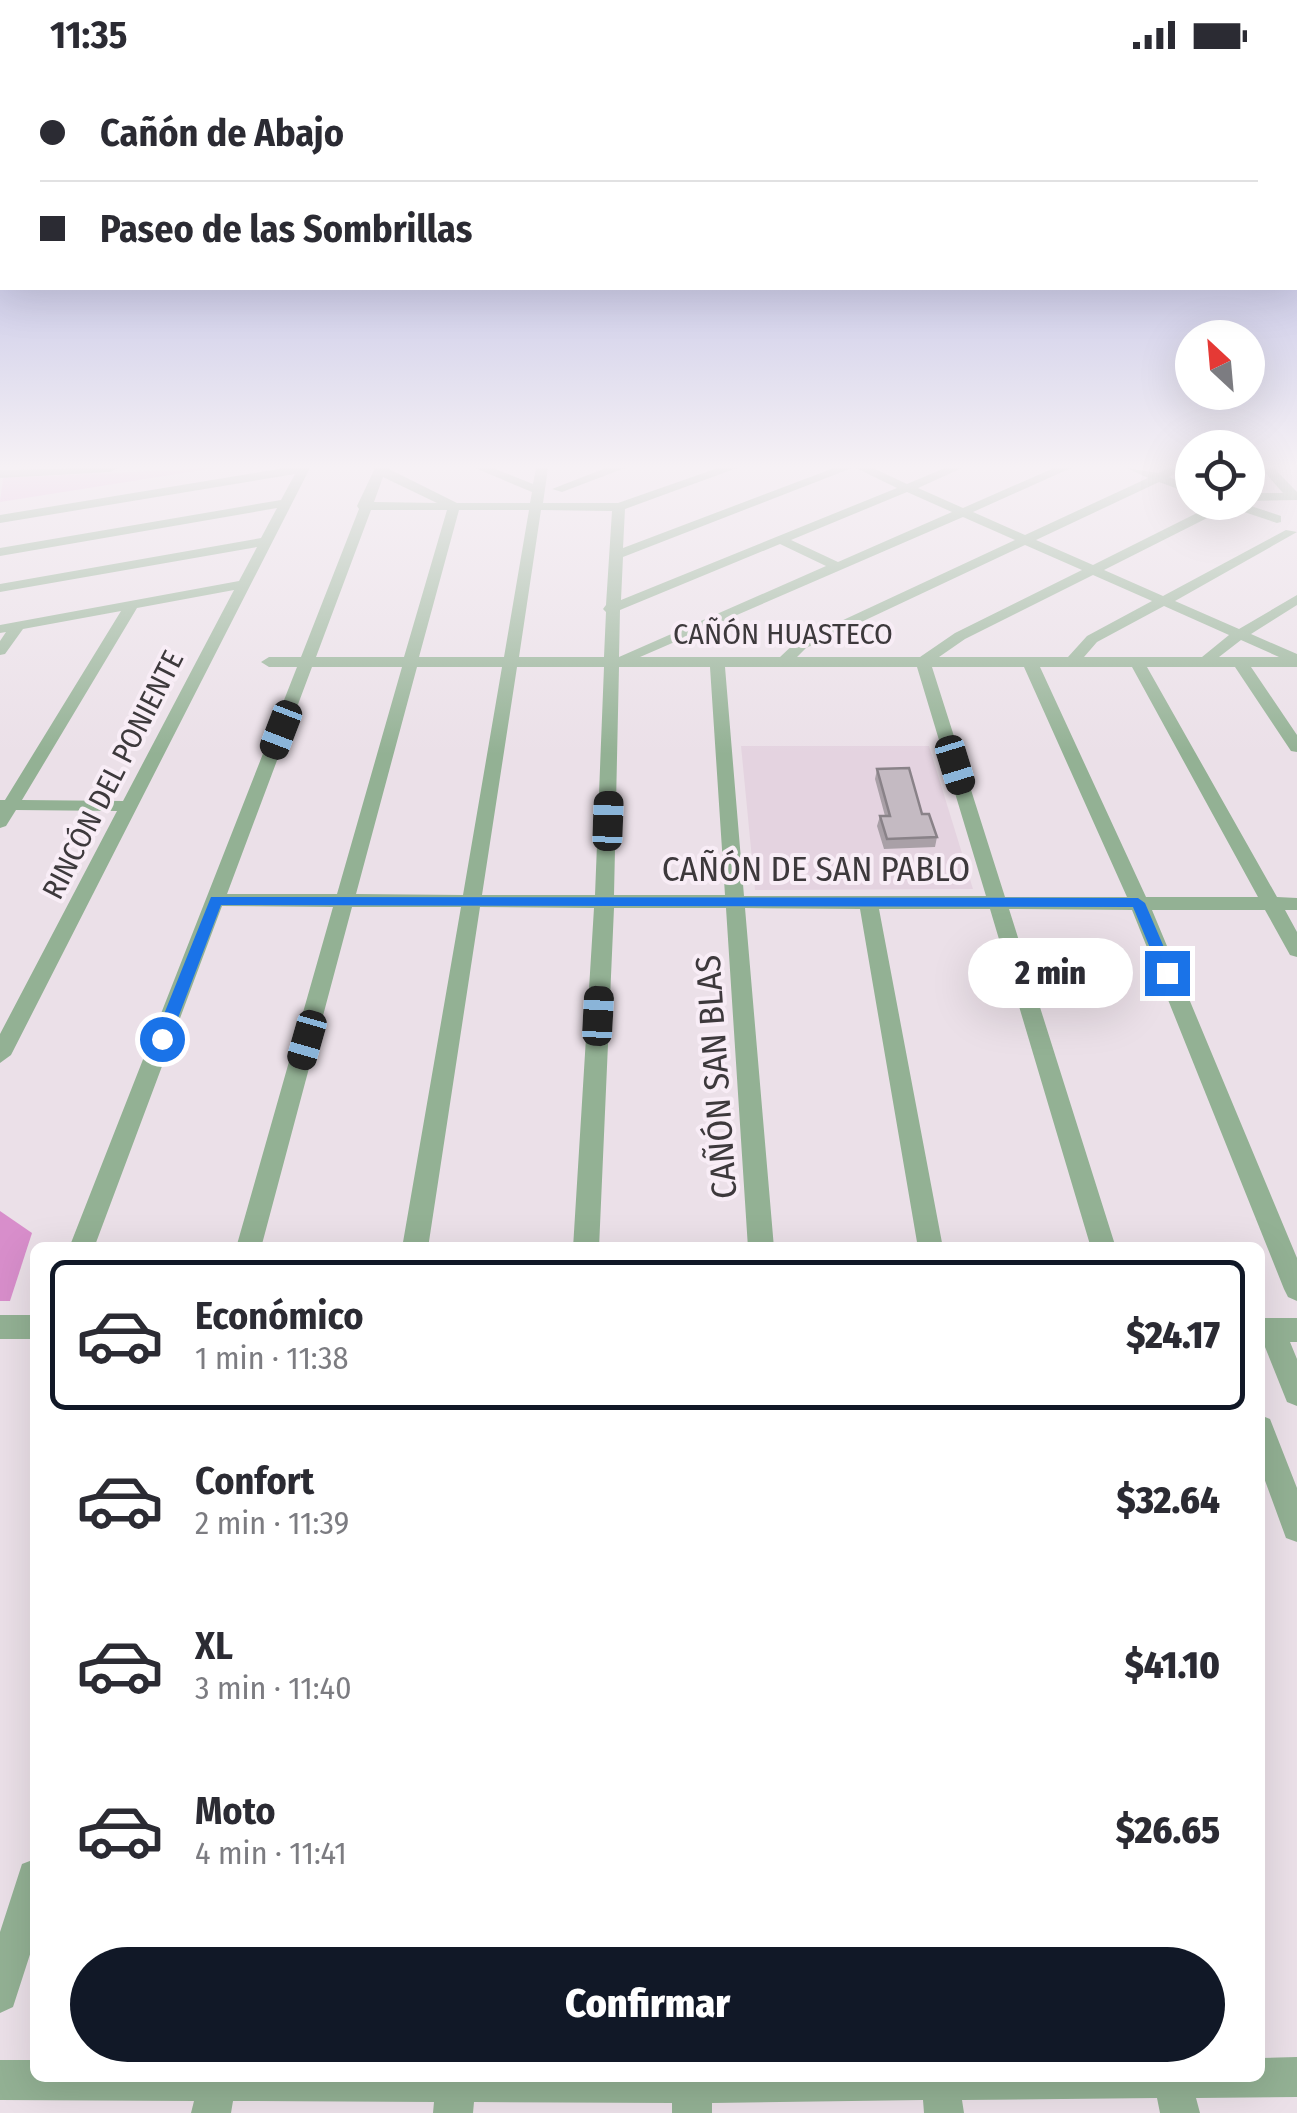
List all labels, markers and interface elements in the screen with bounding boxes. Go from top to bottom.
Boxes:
text: 11:35 [50,12,127,58]
text: Cañón de Abajo [100,110,344,156]
text: Paseo de las Sombrillas [100,206,472,252]
north arrow [1175,320,1265,410]
map controls [1175,320,1265,520]
button: locate [1175,430,1265,520]
street label: CAÑÓN HUASTECO [673,616,893,652]
street label: RINCÓN DEL PONIENTE [35,645,191,905]
car [256,697,306,763]
car [932,732,978,798]
car [592,790,624,852]
street label: CAÑÓN DE SAN PABLO [662,848,970,890]
callout: 2 min [967,938,1132,1008]
route end [1145,951,1190,996]
street label: CAÑÓN SAN BLAS [687,954,745,1200]
text: 2 min [1015,954,1086,992]
car [581,985,615,1047]
car [284,1007,330,1073]
route start [140,1017,185,1062]
icon: car [75,1290,165,1380]
text: Económico [195,1293,364,1339]
text: $24.17 [1126,1312,1220,1358]
text: 1 min · 11:38 [195,1339,348,1377]
icon: car [75,1455,165,1545]
text: Confort [195,1458,314,1504]
text: $32.64 [1116,1477,1220,1523]
text: 2 min · 11:39 [195,1504,349,1542]
icon: car [75,1620,165,1710]
text: XL [195,1623,233,1669]
text: $41.10 [1125,1642,1220,1688]
text: 3 min · 11:40 [195,1669,352,1707]
icon: car [75,1785,165,1875]
text: Moto [195,1788,276,1834]
text: $26.65 [1116,1807,1220,1853]
text: 4 min · 11:41 [195,1834,347,1872]
button: Confirmar [70,1947,1225,2062]

